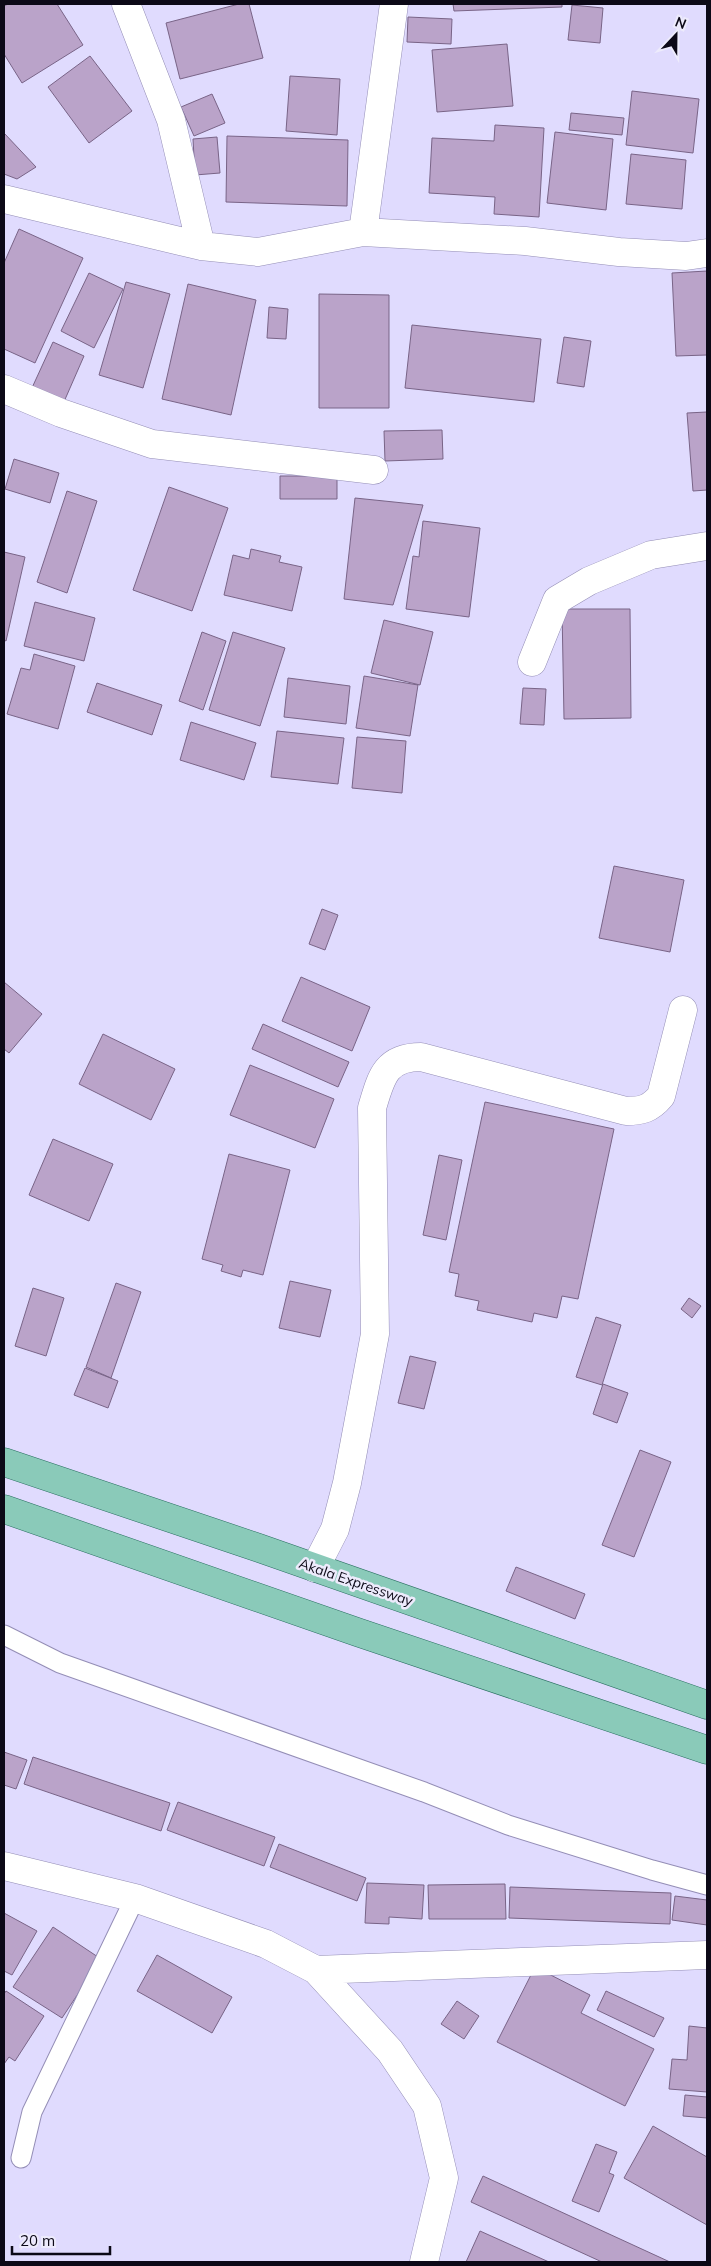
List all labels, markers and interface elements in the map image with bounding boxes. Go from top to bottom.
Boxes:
north arrow [651,10,701,60]
text: N [673,13,689,33]
street label: Akala Expressway [297,1554,416,1610]
scale bar [12,2224,110,2256]
text: 20 m [20,2231,55,2250]

